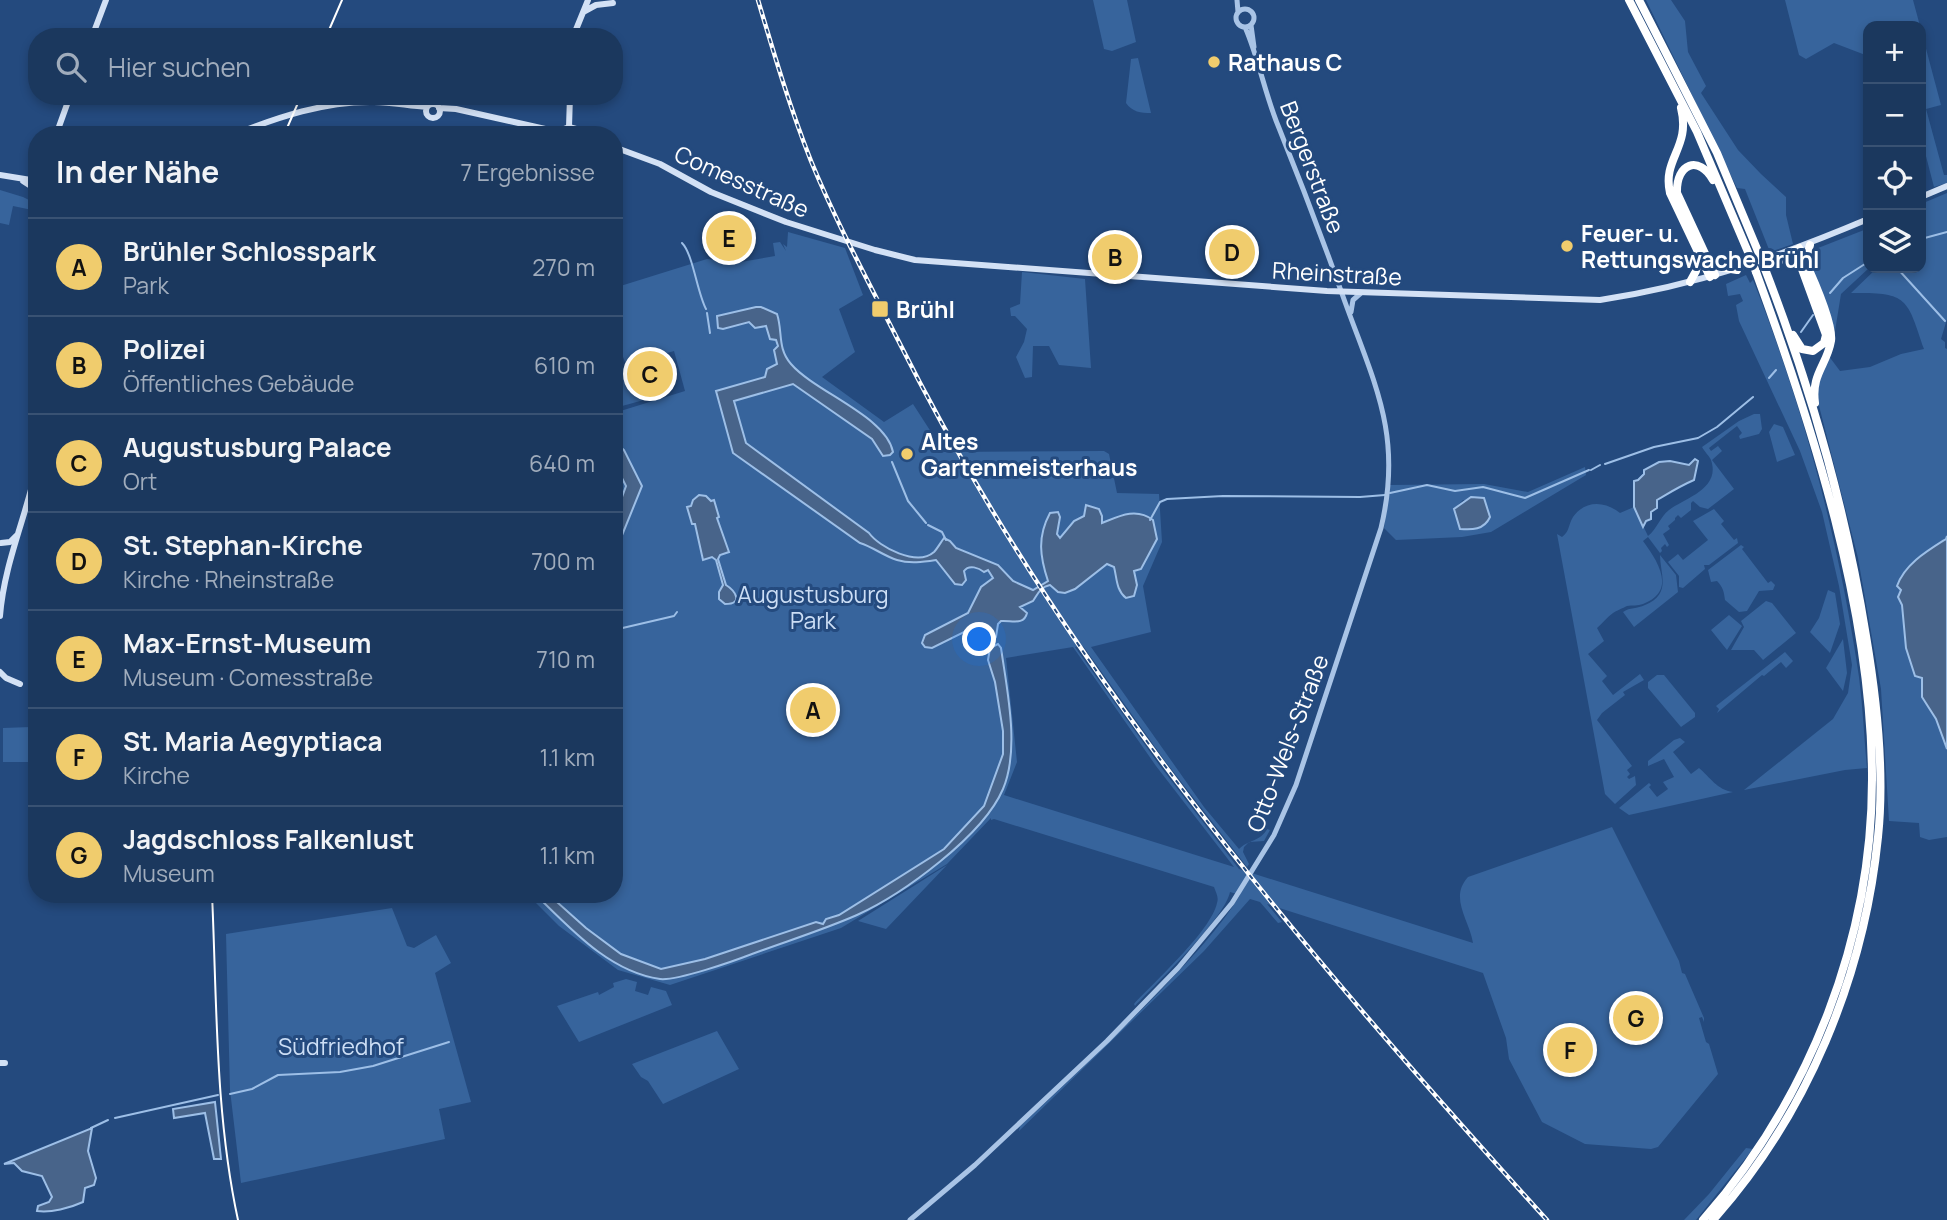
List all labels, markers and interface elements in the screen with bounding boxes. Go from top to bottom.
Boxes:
map controls [1863,21,1926,273]
button: + [1863,21,1926,84]
search box [28,28,623,105]
place label: Rathaus C [1228,46,1342,78]
icon: search [52,48,90,86]
text: Hier suchen [108,49,251,85]
marker: Rathaus C [1206,54,1222,70]
button: − [1863,84,1926,147]
street label: Bergerstraße [1273,96,1353,238]
street label: Comesstraße [670,137,814,225]
button: locate [1863,147,1926,210]
text: In der Nähe [56,151,219,192]
text: 7 Ergebnisse [461,156,595,188]
button: layers [1863,210,1926,273]
pin: E [706,212,752,264]
place label: Feuer- u. Rettungswache Brühl [1581,217,1820,275]
pin: D [1209,226,1255,278]
pin: B [1092,231,1138,283]
text: Brühler Schlosspark [123,233,376,269]
marker: Feuer- u. Rettungswache Brühl [1559,238,1575,254]
text: A [71,251,87,283]
text: 270 m [532,251,595,283]
street label: Rheinstraße [1271,254,1403,292]
text: Park [123,269,169,301]
place label: Brühl [896,293,955,325]
marker: Brühl [870,299,890,319]
text: Polizei [123,331,206,367]
pin: C [627,348,673,400]
text: B [72,349,86,381]
text: 610 m [534,349,595,381]
text: Öffentliches Gebäude [123,367,354,399]
place label: Altes Gartenmeisterhaus [921,425,1138,483]
text: Augustusburg Palace [123,429,392,465]
marker: Altes Gartenmeisterhaus [899,446,915,462]
text: C [71,447,88,479]
text: 640 m [529,447,595,479]
text: Ort [123,465,157,497]
text: St. Stephan-Kirche [123,527,363,563]
text: D [71,545,87,577]
text: 700 m [531,545,595,577]
text: Kirche · Rheinstraße [123,563,334,595]
park label: Augustusburg Park [737,578,889,636]
your location [962,622,996,656]
text: Max-Ernst-Museum [123,625,372,661]
text: E [72,643,86,675]
text: 710 m [536,643,595,675]
street label: Otto-Wels-Straße [1238,650,1336,836]
text: Museum · Comesstraße [123,661,373,693]
pin: A [790,684,836,736]
text: St. Maria Aegyptiaca [123,723,382,759]
text: F [73,741,85,773]
text: 1.1 km [539,741,595,773]
text: Kirche [123,759,190,791]
text: Jagdschloss Falkenlust [123,821,414,857]
text: G [71,839,87,871]
text: 1.1 km [539,839,595,871]
text: Museum [123,857,215,889]
pin: G [1613,992,1659,1044]
pin: F [1547,1024,1593,1076]
park label: Südfriedhof [278,1030,404,1062]

